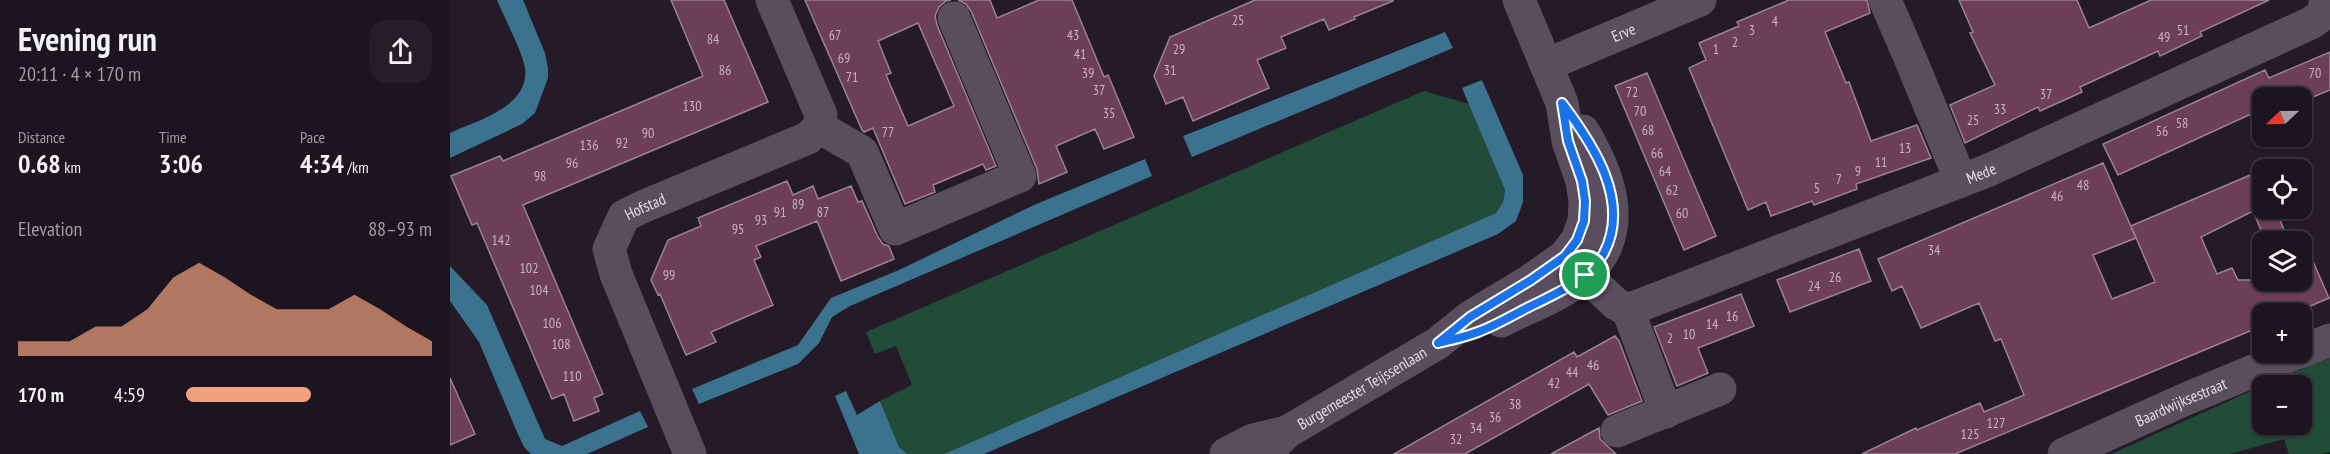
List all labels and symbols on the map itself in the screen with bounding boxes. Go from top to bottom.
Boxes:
house number: 25 [1232,11,1244,29]
house number: 4 [1772,12,1779,30]
street label: Erve [1608,18,1638,46]
house number: 3 [1749,21,1755,39]
house number: 51 [2177,21,2189,39]
house number: 67 [829,26,841,44]
house number: 43 [1067,26,1079,44]
house number: 49 [2158,28,2170,46]
house number: 84 [707,30,720,48]
house number: 2 [1732,33,1738,51]
house number: 29 [1173,40,1185,58]
house number: 1 [1713,40,1719,58]
house number: 41 [1074,45,1086,63]
house number: 69 [838,49,850,67]
house number: 86 [719,61,731,79]
house number: 31 [1164,61,1176,79]
house number: 39 [1082,64,1094,82]
house number: 70 [2309,64,2321,82]
house number: 71 [846,68,858,86]
house number: 37 [1093,81,1105,99]
house number: 72 [1626,83,1638,101]
house number: 37 [2040,85,2052,103]
north arrow [2252,87,2312,147]
house number: 130 [683,97,701,115]
house number: 33 [1994,100,2006,118]
house number: 70 [1634,102,1646,120]
house number: 35 [1103,104,1115,122]
house number: 25 [1967,111,1979,129]
house number: 58 [2176,114,2188,132]
house number: 68 [1642,121,1654,139]
house number: 56 [2156,122,2168,140]
house number: 77 [882,123,894,141]
house number: 90 [642,124,654,142]
house number: 92 [616,134,628,152]
house number: 136 [580,136,598,154]
house number: 13 [1899,139,1911,157]
house number: 66 [1651,144,1663,162]
house number: 11 [1875,153,1887,171]
house number: 96 [566,154,578,172]
street label: Mede [1963,158,1999,188]
house number: 64 [1659,162,1672,180]
house number: 9 [1855,162,1861,180]
house number: 98 [534,167,546,185]
house number: 7 [1836,170,1842,188]
house number: 48 [2077,176,2089,194]
house number: 5 [1814,179,1820,197]
house number: 62 [1666,181,1678,199]
house number: 46 [2051,187,2063,205]
street label: Hofstad [621,188,668,224]
house number: 89 [792,195,804,213]
house number: 91 [774,203,786,221]
house number: 87 [817,203,829,221]
house number: 60 [1676,204,1688,222]
house number: 93 [755,211,767,229]
house number: 95 [732,220,744,238]
house number: 142 [492,231,510,249]
house number: 34 [1928,241,1941,259]
pin [1559,249,1610,300]
house number: 102 [520,259,538,277]
house number: 99 [663,266,675,284]
house number: 26 [1829,268,1841,286]
house number: 24 [1808,277,1821,295]
house number: 104 [530,281,549,299]
house number: 16 [1726,307,1738,325]
house number: 106 [543,314,561,332]
house number: 14 [1706,315,1719,333]
house number: 10 [1683,325,1695,343]
house number: 2 [1667,329,1673,347]
house number: 108 [552,335,570,353]
street label: Burgemeester Teijssenlaan [1294,342,1430,434]
house number: 46 [1587,356,1599,374]
house number: 44 [1566,363,1579,381]
house number: 110 [563,367,581,385]
street label: Baardwijksestraat [2132,373,2230,431]
house number: 42 [1548,374,1560,392]
house number: 38 [1509,395,1521,413]
house number: 36 [1489,408,1501,426]
house number: 127 [1987,414,2005,432]
house number: 34 [1470,419,1483,437]
house number: 125 [1961,425,1979,443]
house number: 32 [1450,430,1462,448]

